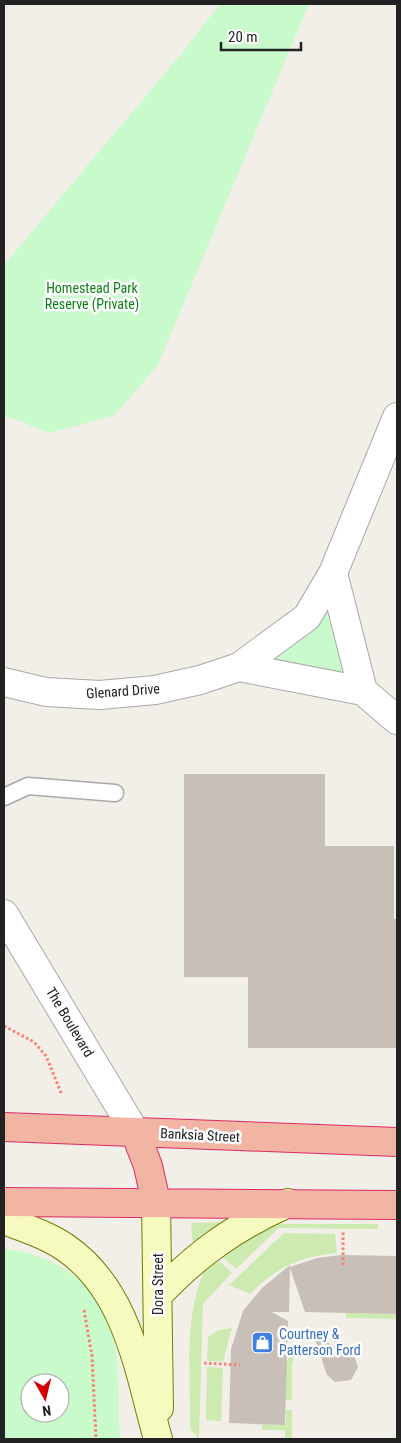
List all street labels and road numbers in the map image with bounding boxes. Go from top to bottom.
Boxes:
street label: Glenard Drive [86,680,161,702]
street label: The Boulevard [43,984,97,1060]
street label: Banksia Street [160,1125,240,1145]
street label: Dora Street [150,1253,166,1315]

